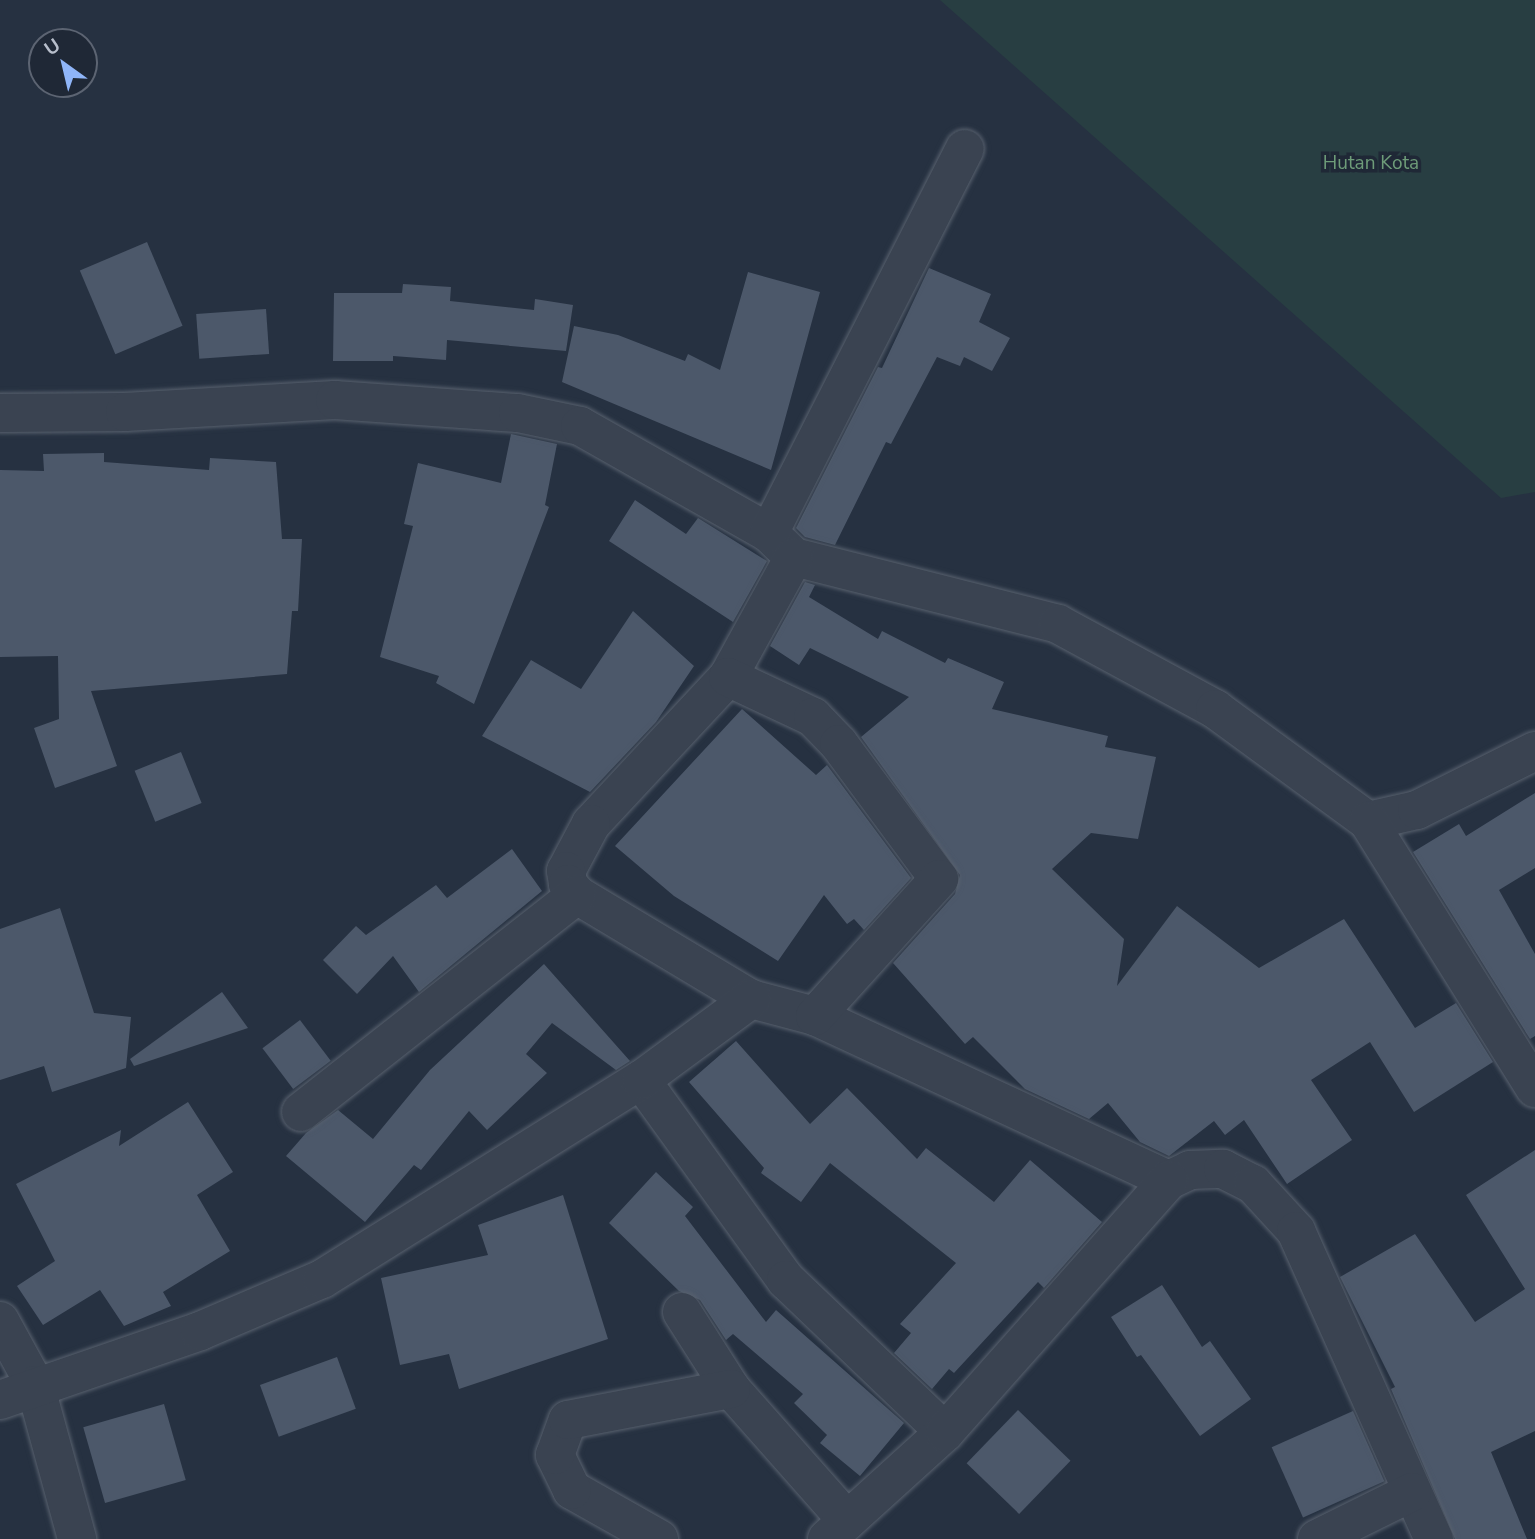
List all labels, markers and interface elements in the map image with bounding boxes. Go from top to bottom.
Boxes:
north arrow [28,28,98,98]
text: U [39,33,65,62]
park label: Hutan Kota [1323,153,1419,175]

